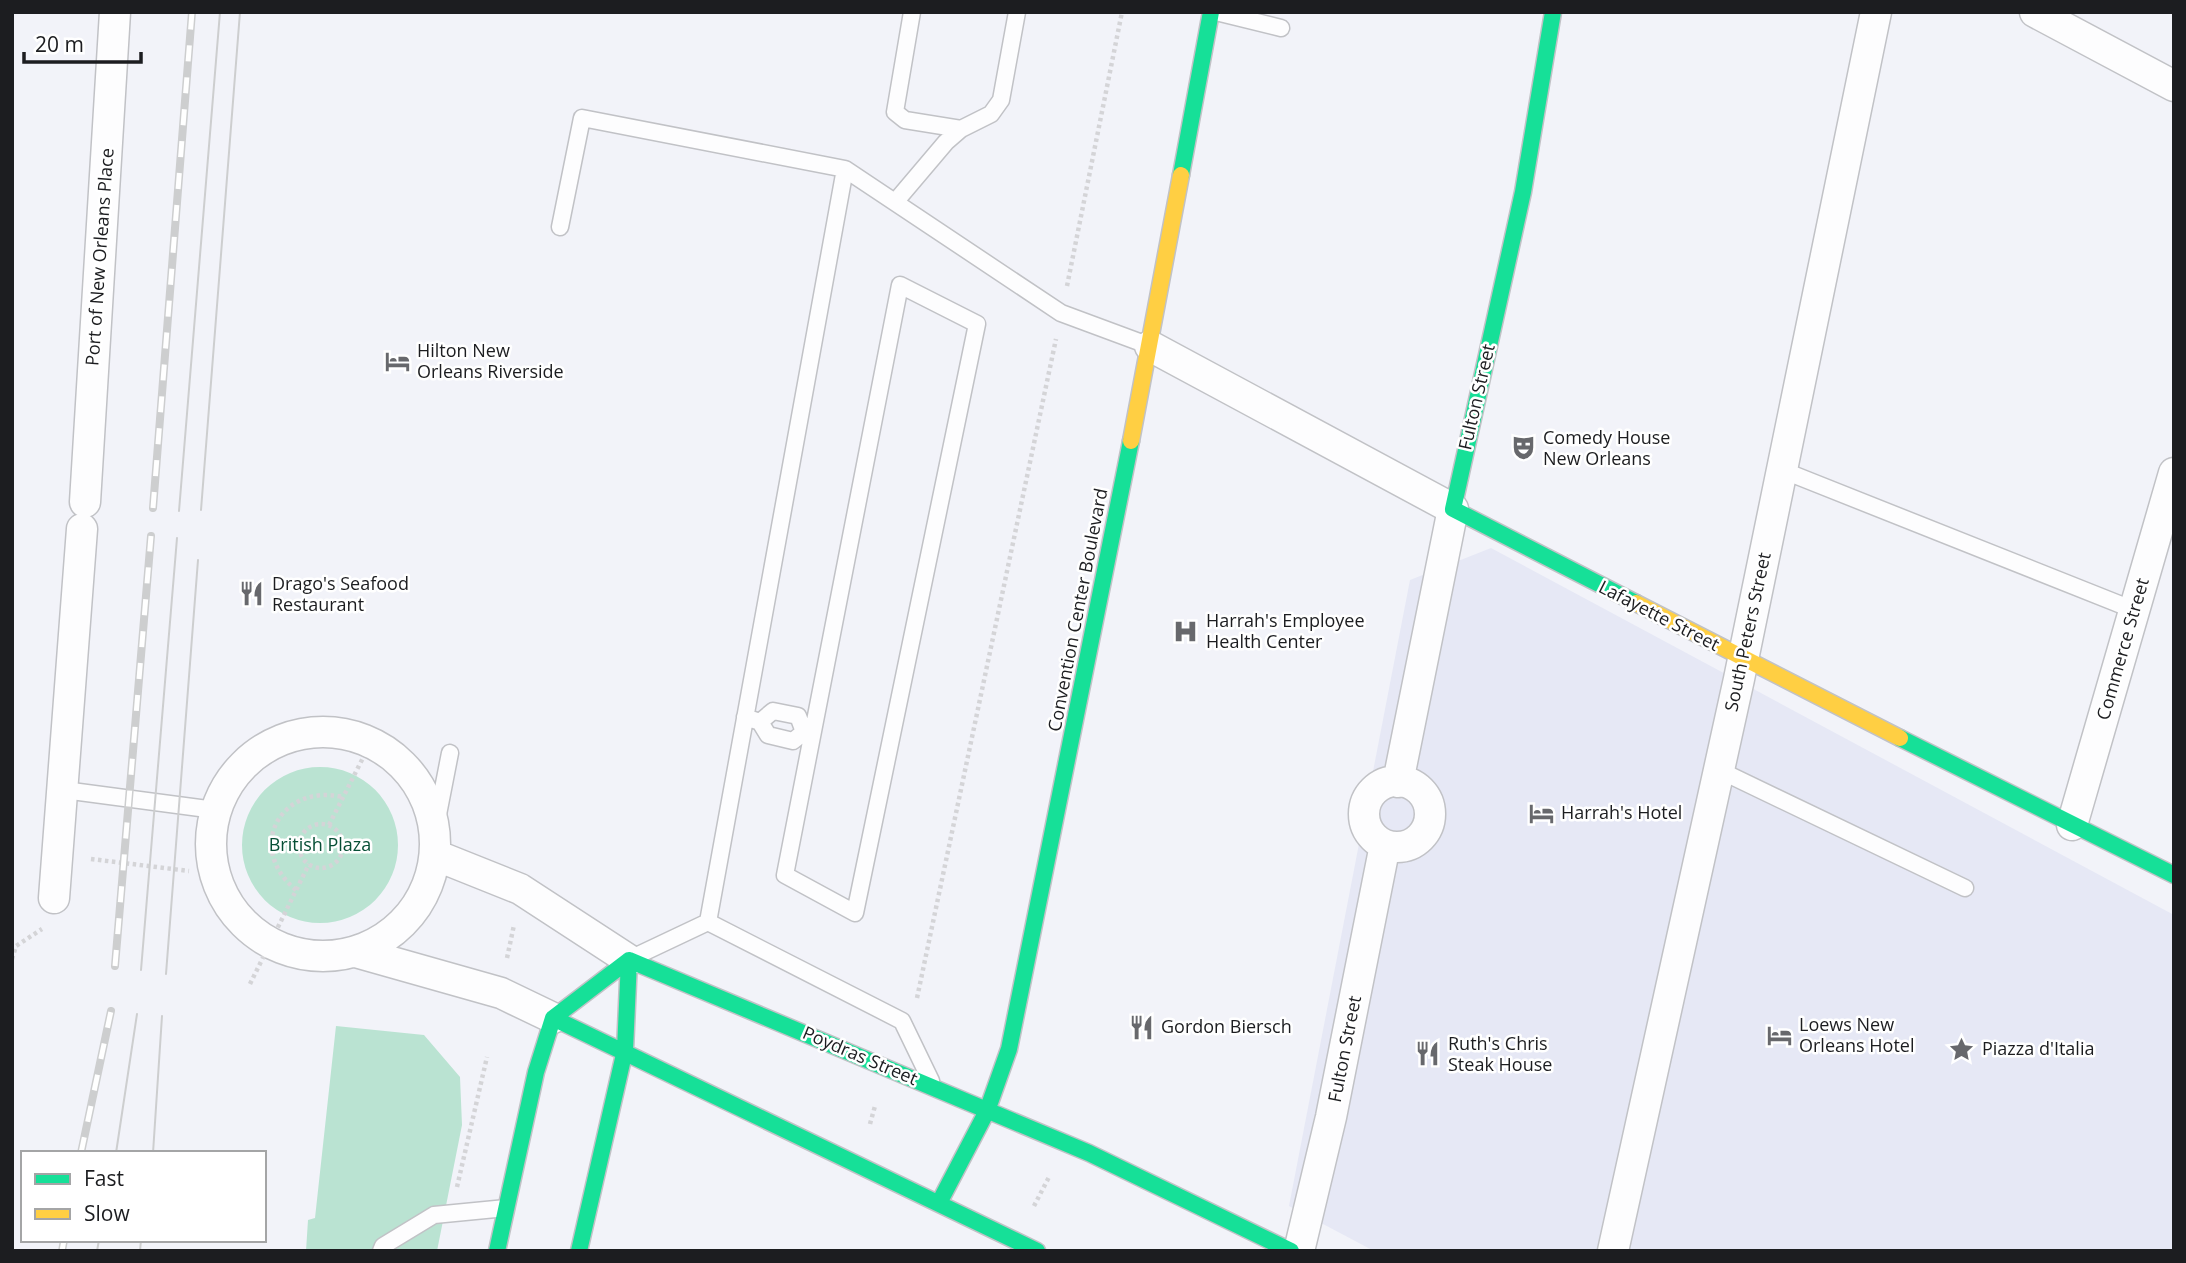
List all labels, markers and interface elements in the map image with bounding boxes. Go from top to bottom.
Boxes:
scale bar [24,21,142,65]
text: 20 m [35,30,84,58]
street label: Port of New Orleans Place [79,147,119,367]
place label: Hilton New Orleans Riverside [417,338,564,383]
street label: Fulton Street [1452,341,1500,452]
hotel icon: Hilton New Orleans Riverside [383,347,411,375]
place label: Comedy House New Orleans [1543,425,1670,470]
theatre icon: Comedy House New Orleans [1509,434,1537,462]
street label: Convention Center Boulevard [1042,486,1112,734]
street label: South Peters Street [1718,550,1776,714]
place label: Drago's Seafood Restaurant [272,571,409,616]
street label: Lafayette Street [1595,574,1724,656]
street label: Commerce Street [2090,575,2154,723]
restaurant icon: Drago's Seafood Restaurant [238,580,266,608]
place label: Harrah's Employee Health Center [1206,608,1365,653]
hospital icon: Harrah's Employee Health Center [1172,617,1200,645]
hotel icon: Harrah's Hotel [1527,799,1555,827]
place label: Harrah's Hotel [1561,800,1682,824]
park label: British Plaza [269,832,371,856]
street label: Fulton Street [1322,993,1366,1104]
place label: Loews New Orleans Hotel [1799,1012,1914,1057]
restaurant icon: Gordon Biersch [1127,1013,1155,1041]
place label: Gordon Biersch [1161,1014,1292,1038]
street label: Poydras Street [799,1020,921,1090]
hotel icon: Loews New Orleans Hotel [1765,1021,1793,1049]
place label: Ruth's Chris Steak House [1448,1031,1552,1076]
place icon: Piazza d'Italia [1948,1035,1976,1063]
place label: Piazza d'Italia [1982,1036,2094,1060]
restaurant icon: Ruth's Chris Steak House [1414,1040,1442,1068]
legend [21,1151,266,1242]
text: Fast [84,1164,124,1192]
text: Slow [84,1199,130,1227]

